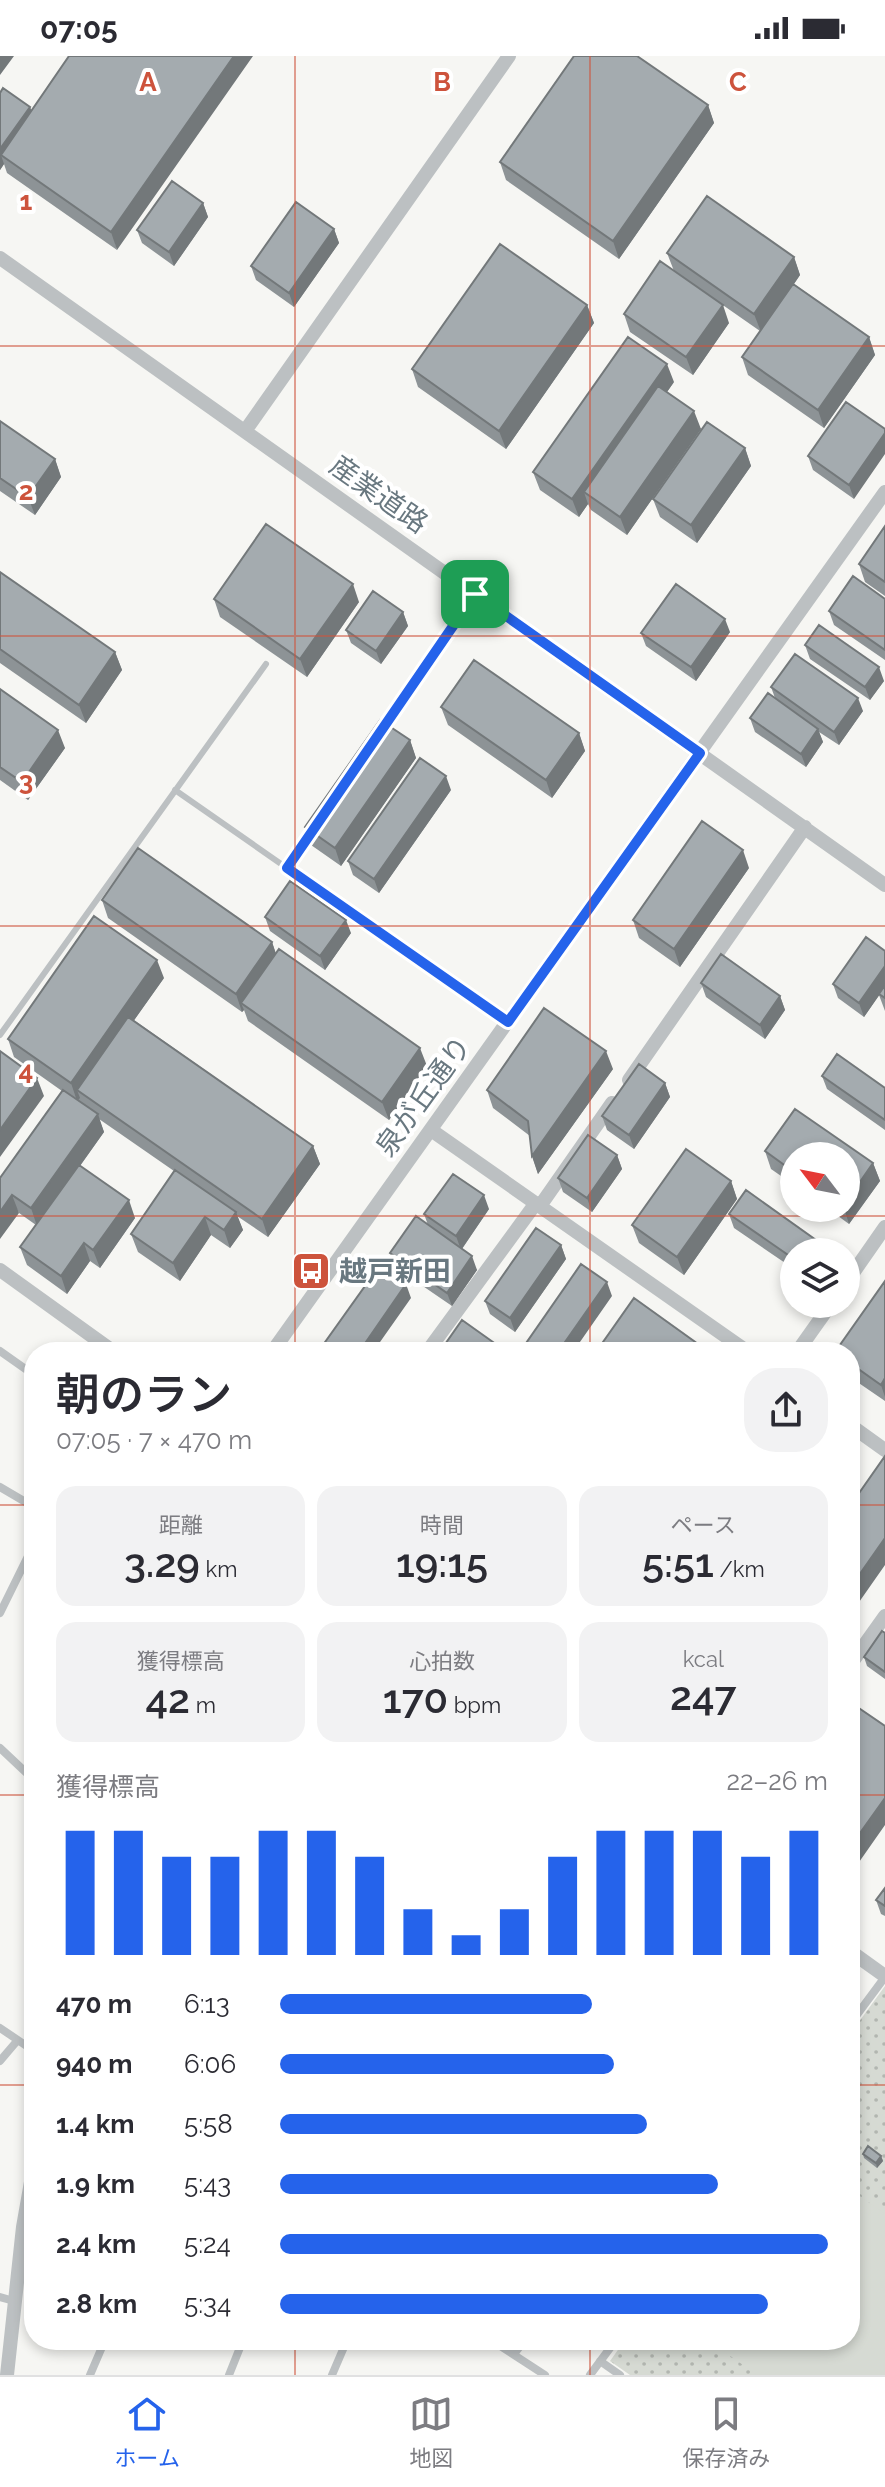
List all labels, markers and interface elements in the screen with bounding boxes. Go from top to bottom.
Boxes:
text: 07:05 [40,11,118,46]
text: A [139,67,157,97]
text: B [433,67,451,97]
text: C [729,67,747,97]
text: 1 [20,186,33,216]
street label: 産業道路 [323,449,434,540]
text: 2 [19,476,33,506]
pin [441,560,509,628]
icon: arrive [453,572,497,616]
text: 3 [19,766,33,796]
street label: 泉が丘通り [369,1030,478,1163]
text: 4 [19,1056,33,1086]
north arrow [780,1142,860,1222]
map controls [780,1142,860,1318]
button: layers [780,1238,860,1318]
bus stop icon: 越戸新田 [290,1250,332,1292]
place label: 越戸新田 [339,1255,451,1288]
button: share [744,1368,828,1452]
text: 朝のラン [56,1369,232,1420]
text: 07:05 · 7 × 470 m [56,1425,252,1455]
text: 距離 [159,1512,203,1538]
text: 時間 [420,1512,464,1538]
text: ペース [671,1512,736,1538]
text: 3.29 [124,1539,200,1586]
text: 19:15 [396,1539,488,1586]
text: 5:51 [642,1539,714,1586]
text: km [200,1556,237,1582]
text: /km [714,1556,765,1582]
text: kcal [683,1646,724,1672]
text: 獲得標高 [137,1648,225,1674]
text: 心拍数 [409,1648,475,1674]
text: 247 [670,1672,737,1719]
text: 42 [145,1675,190,1722]
text: 170 [383,1675,448,1722]
text: m [190,1692,216,1718]
text: bpm [448,1692,501,1718]
text: 22–26 m [726,1766,828,1796]
text: 獲得標高 [56,1772,160,1802]
text: 470 m [56,1989,132,2019]
text: 6:13 [184,1989,230,2019]
text: 940 m [56,2049,133,2079]
text: 6:06 [184,2049,236,2079]
text: 1.4 km [56,2109,135,2139]
text: 5:58 [184,2109,233,2139]
text: 1.9 km [56,2169,135,2199]
text: 5:43 [184,2169,231,2199]
text: 2.4 km [56,2229,136,2259]
text: 5:24 [184,2229,231,2259]
text: 2.8 km [56,2289,137,2319]
text: 5:34 [184,2289,231,2319]
tab: ホーム [115,2392,180,2472]
tab: 地図 [409,2392,453,2472]
tab: 保存済み [682,2392,770,2472]

